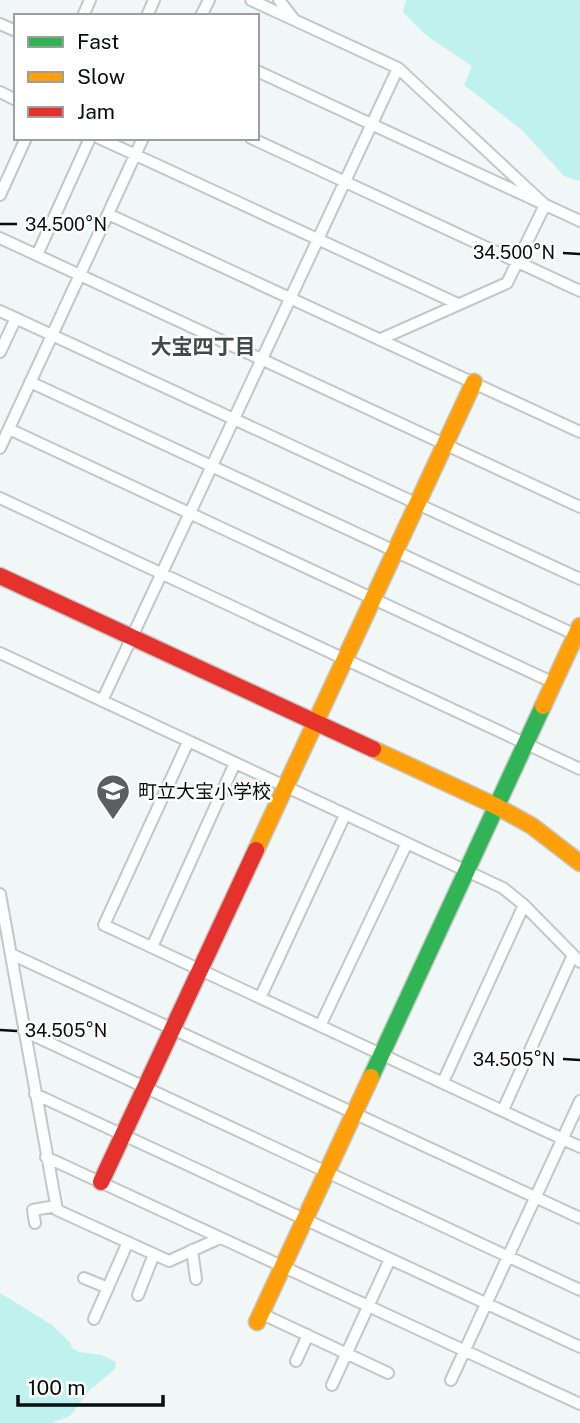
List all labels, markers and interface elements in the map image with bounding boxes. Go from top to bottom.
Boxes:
legend [14,14,259,140]
text: Fast [77,29,119,54]
text: Slow [77,64,125,89]
text: Jam [77,99,115,124]
text: 34.500°N [25,214,107,235]
text: 34.500°N [473,242,555,263]
district label: 大宝四丁目 [151,334,256,359]
school or university icon: 町立大宝小学校 [94,772,132,821]
place label: 町立大宝小学校 [138,780,271,802]
text: 34.505°N [25,1020,107,1041]
text: 34.505°N [473,1049,555,1070]
scale bar [18,1364,163,1408]
text: 100 m [28,1375,85,1400]

